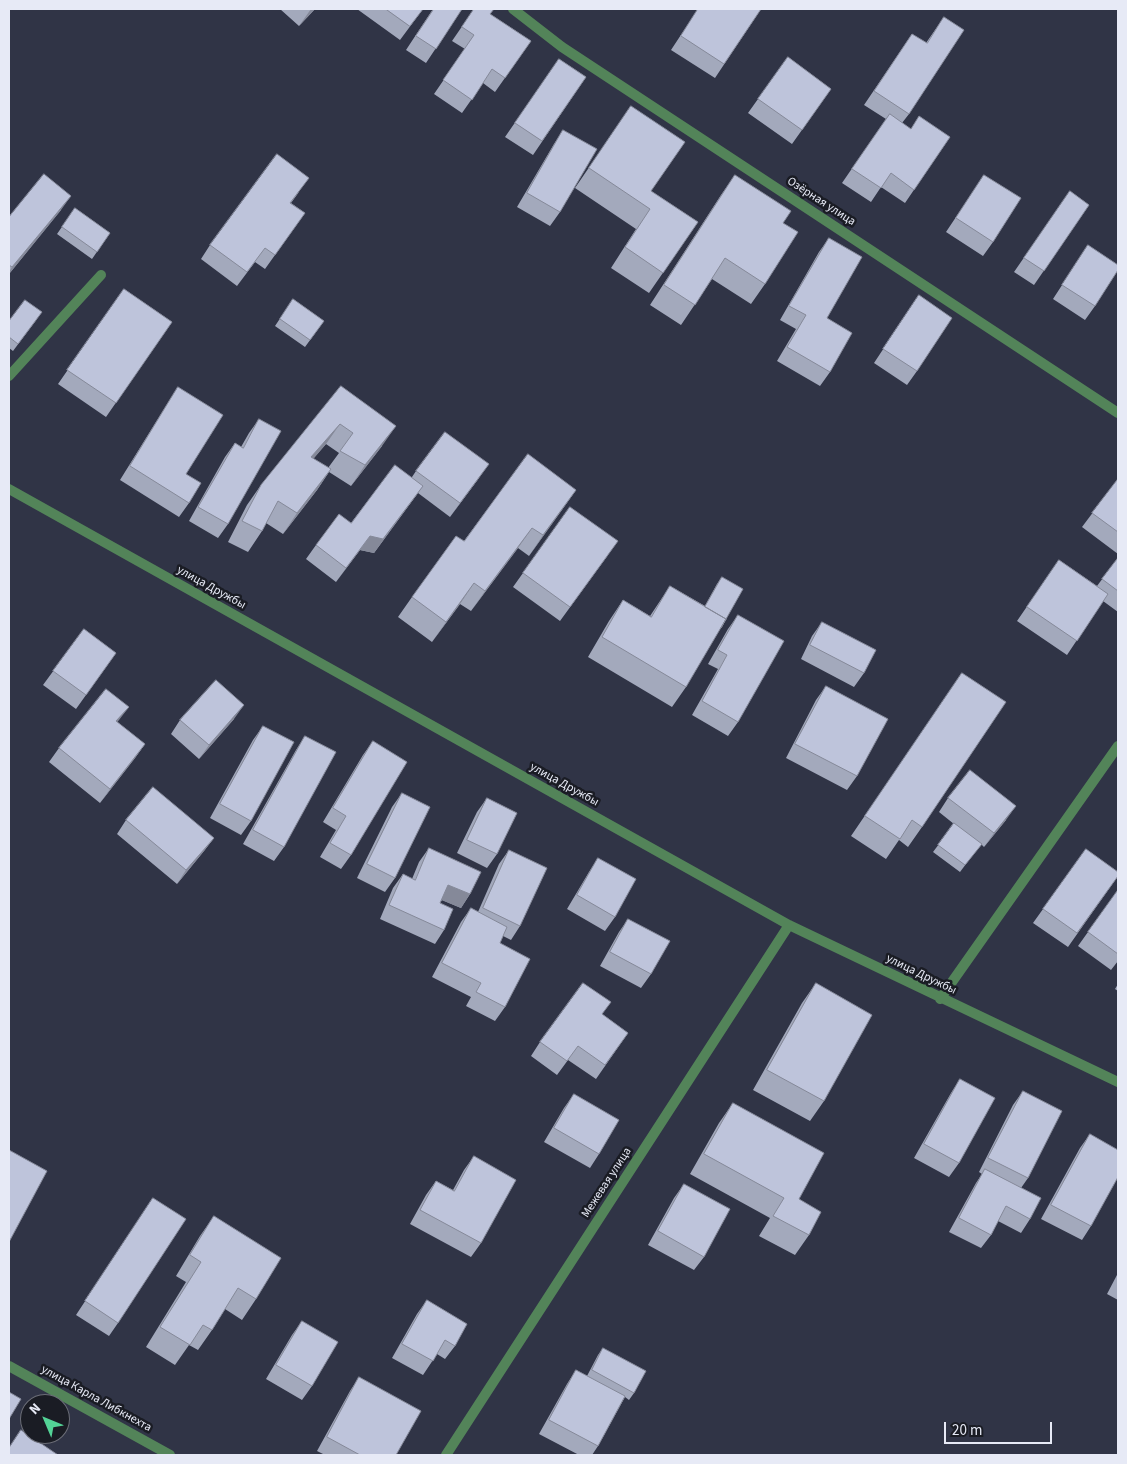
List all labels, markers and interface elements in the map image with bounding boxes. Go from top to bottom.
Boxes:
street label: Озёрная улица [784,175,858,229]
street label: улица Дружбы [174,563,248,613]
street label: улица Дружбы [527,760,601,810]
street label: улица Дружбы [883,952,959,998]
street label: Межевая улица [579,1145,635,1221]
street label: улица Карла Либкнехта [38,1363,154,1435]
north arrow [20,1394,70,1444]
text: N [25,1399,45,1419]
scale bar [947,1412,1054,1444]
text: 20 m [952,1420,982,1441]

